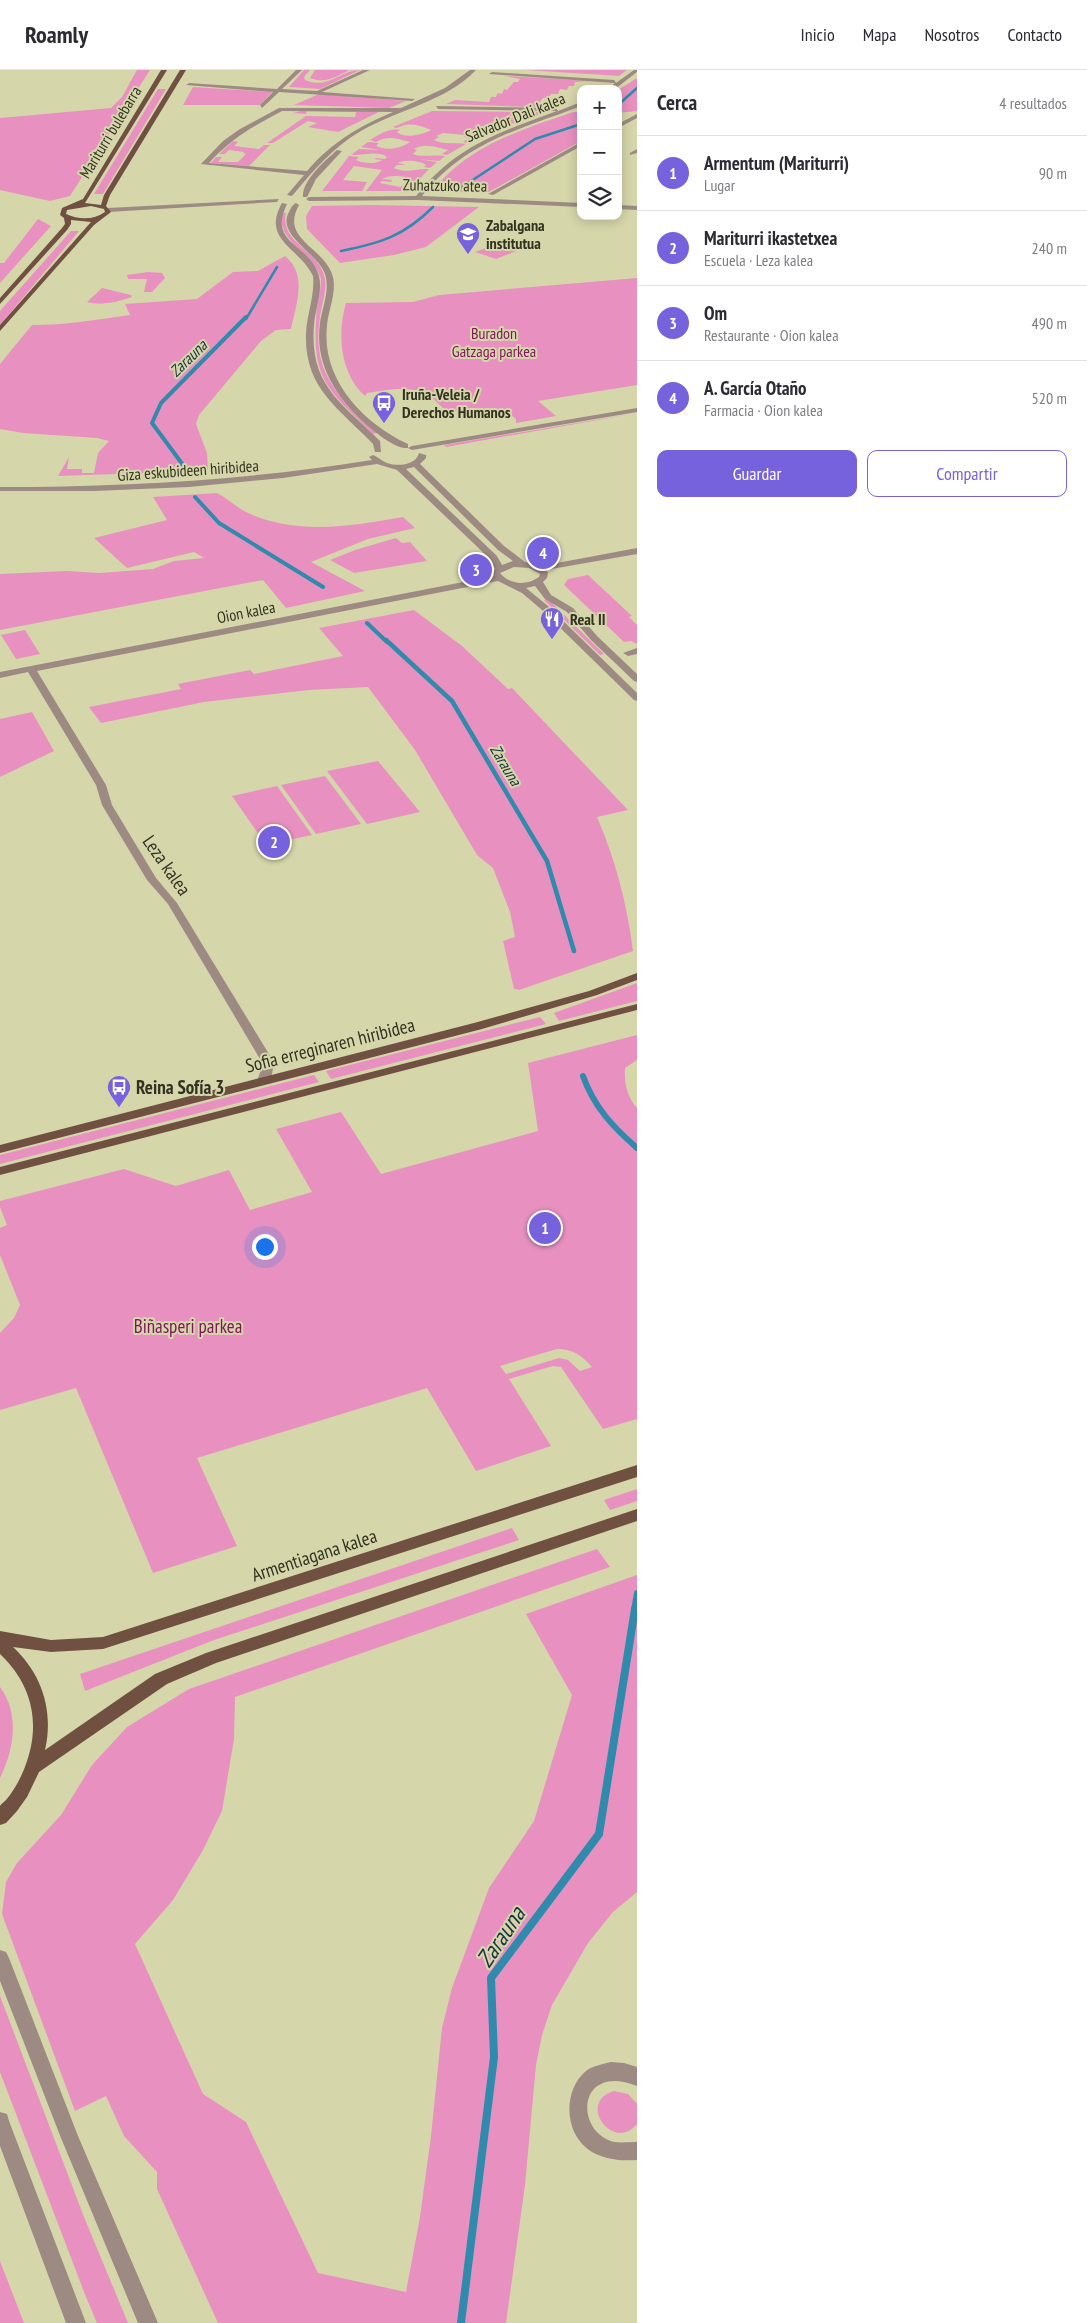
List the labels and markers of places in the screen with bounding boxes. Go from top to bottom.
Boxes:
place label: Zabalgana institutua [486,215,545,253]
school or university icon: Zabalgana institutua [455,221,481,255]
place label: Iruña-Veleia / Derechos Humanos [402,384,511,422]
bus stop icon: Iruña-Veleia / Derechos Humanos [371,390,397,424]
pin: 4 [527,534,559,572]
pin: 3 [460,551,492,589]
restaurant icon: Real II [539,606,565,640]
place label: Real II [570,609,606,629]
pin: 2 [258,823,290,861]
bus stop icon: Reina Sofía 3 [106,1074,132,1108]
place label: Reina Sofía 3 [136,1075,224,1099]
pin: 1 [529,1209,561,1247]

